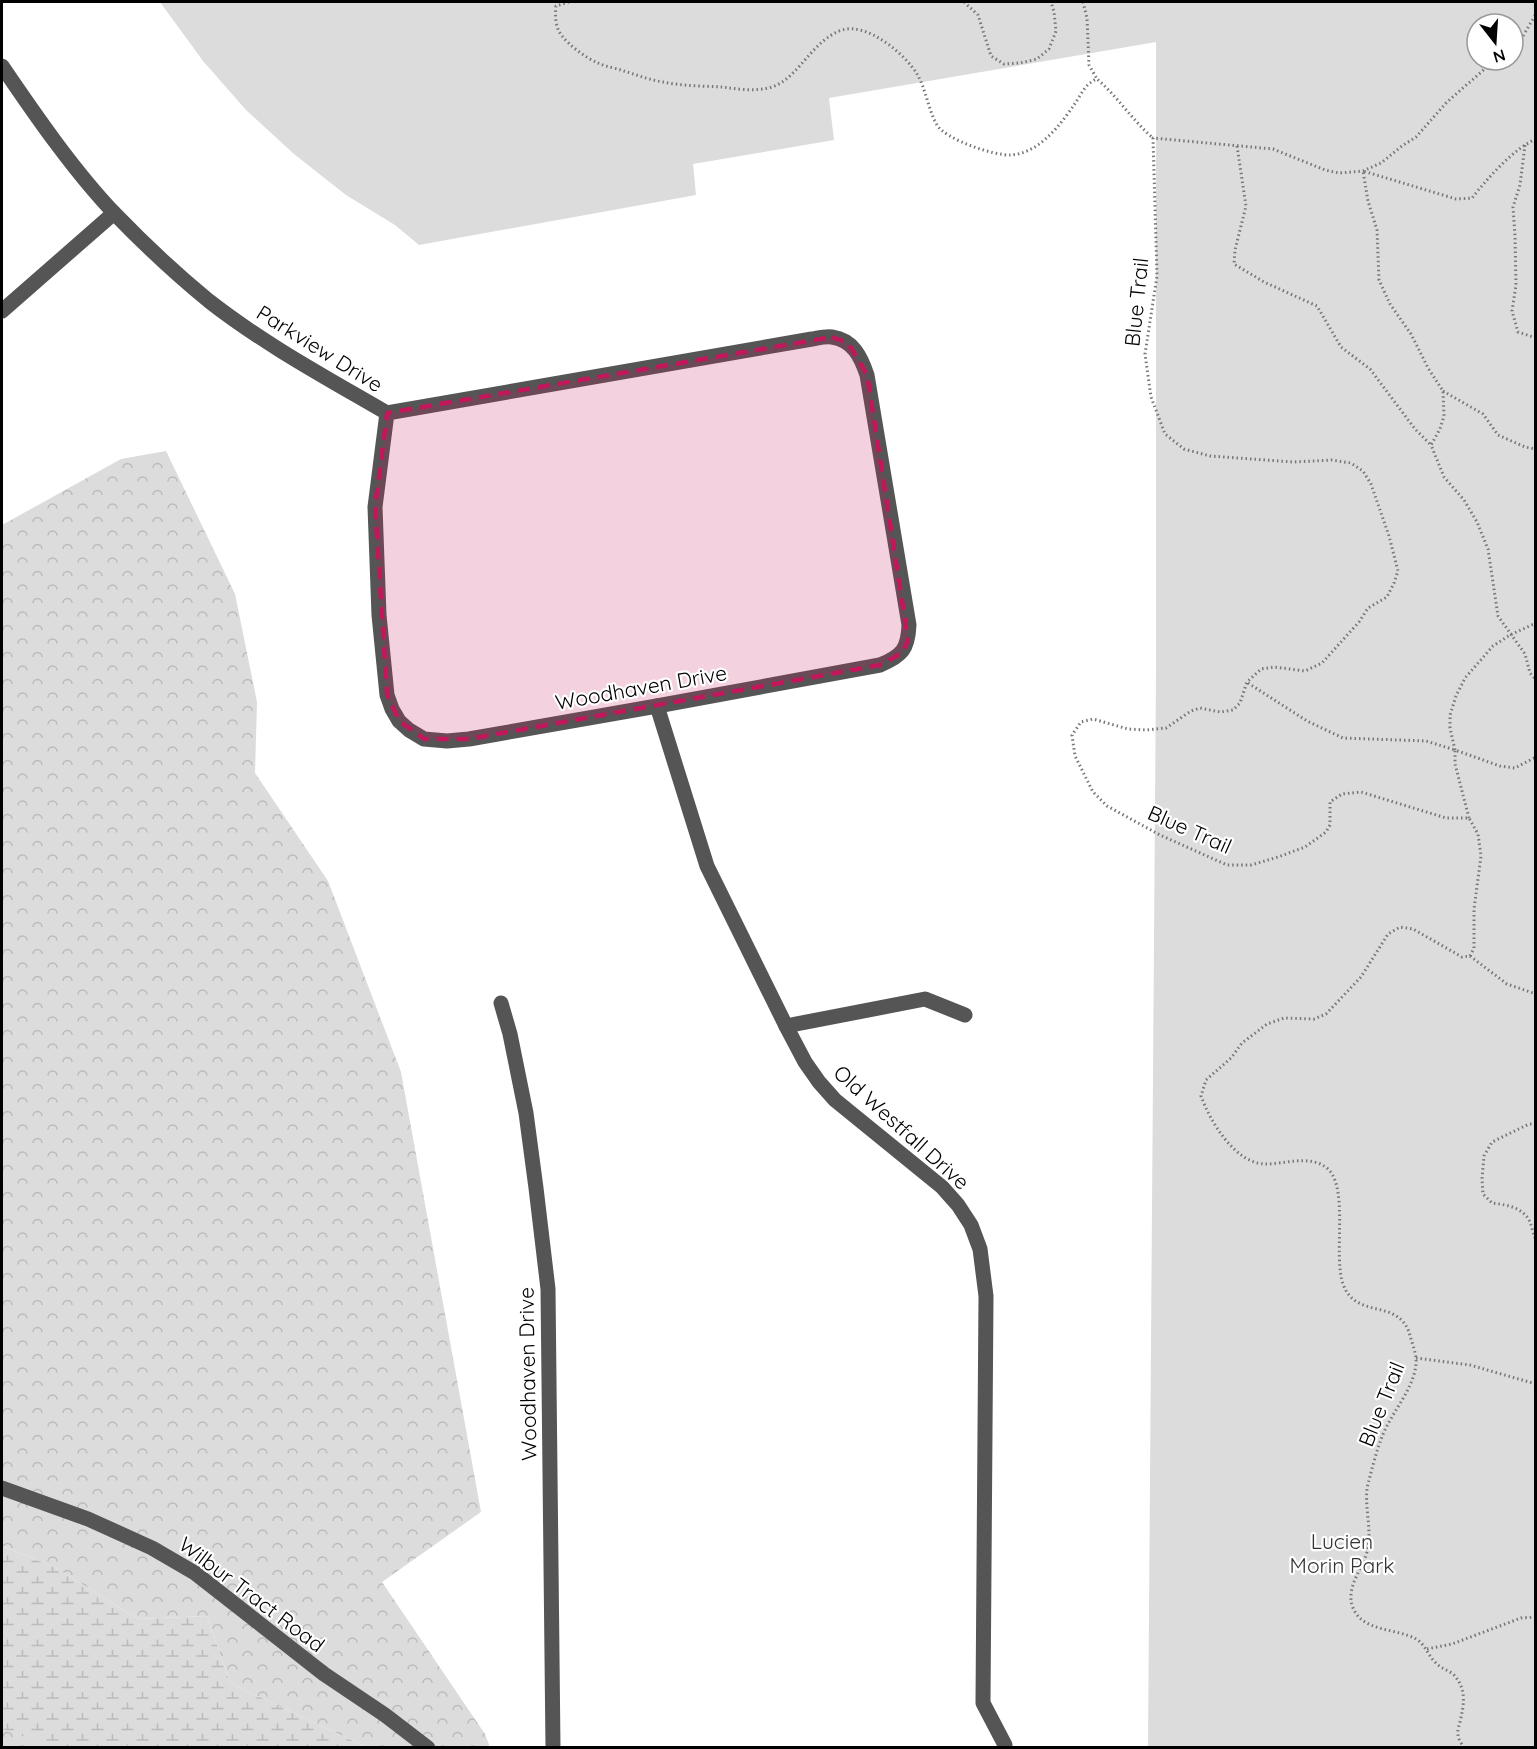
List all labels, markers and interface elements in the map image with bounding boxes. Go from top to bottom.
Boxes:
north arrow [1465,12,1525,72]
text: N [1491,45,1508,68]
street label: Blue Trail [1118,256,1154,348]
street label: Parkview Drive [252,299,388,397]
street label: Woodhaven Drive [553,659,729,715]
street label: Blue Trail [1144,799,1236,859]
street label: Old Westfall Drive [829,1059,975,1195]
street label: Woodhaven Drive [512,1287,542,1461]
street label: Blue Trail [1352,1358,1410,1450]
park label: Lucien Morin Park [1290,1528,1394,1578]
street label: Wilbur Tract Road [174,1531,330,1657]

